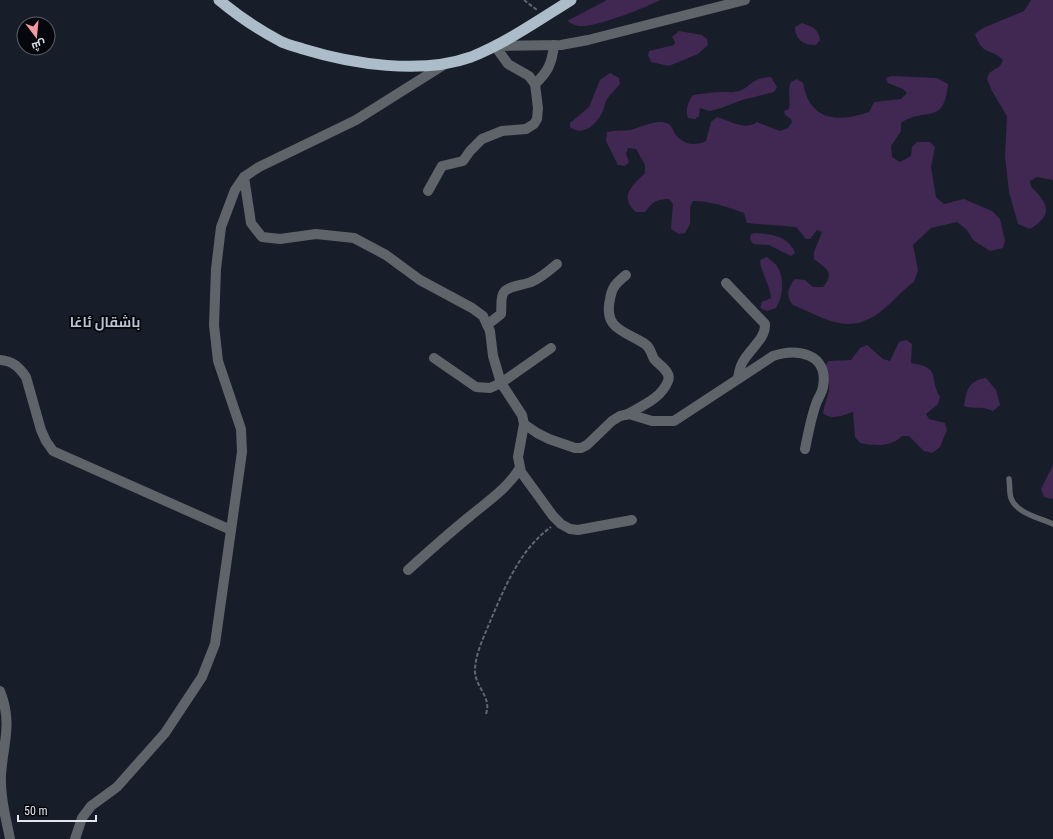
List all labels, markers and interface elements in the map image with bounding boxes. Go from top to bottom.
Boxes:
north arrow [16,16,56,56]
text: ش [30,37,47,53]
district label: باشقال ئاغا [70,314,140,331]
scale bar [18,797,96,823]
text: 50 m [24,804,48,818]

